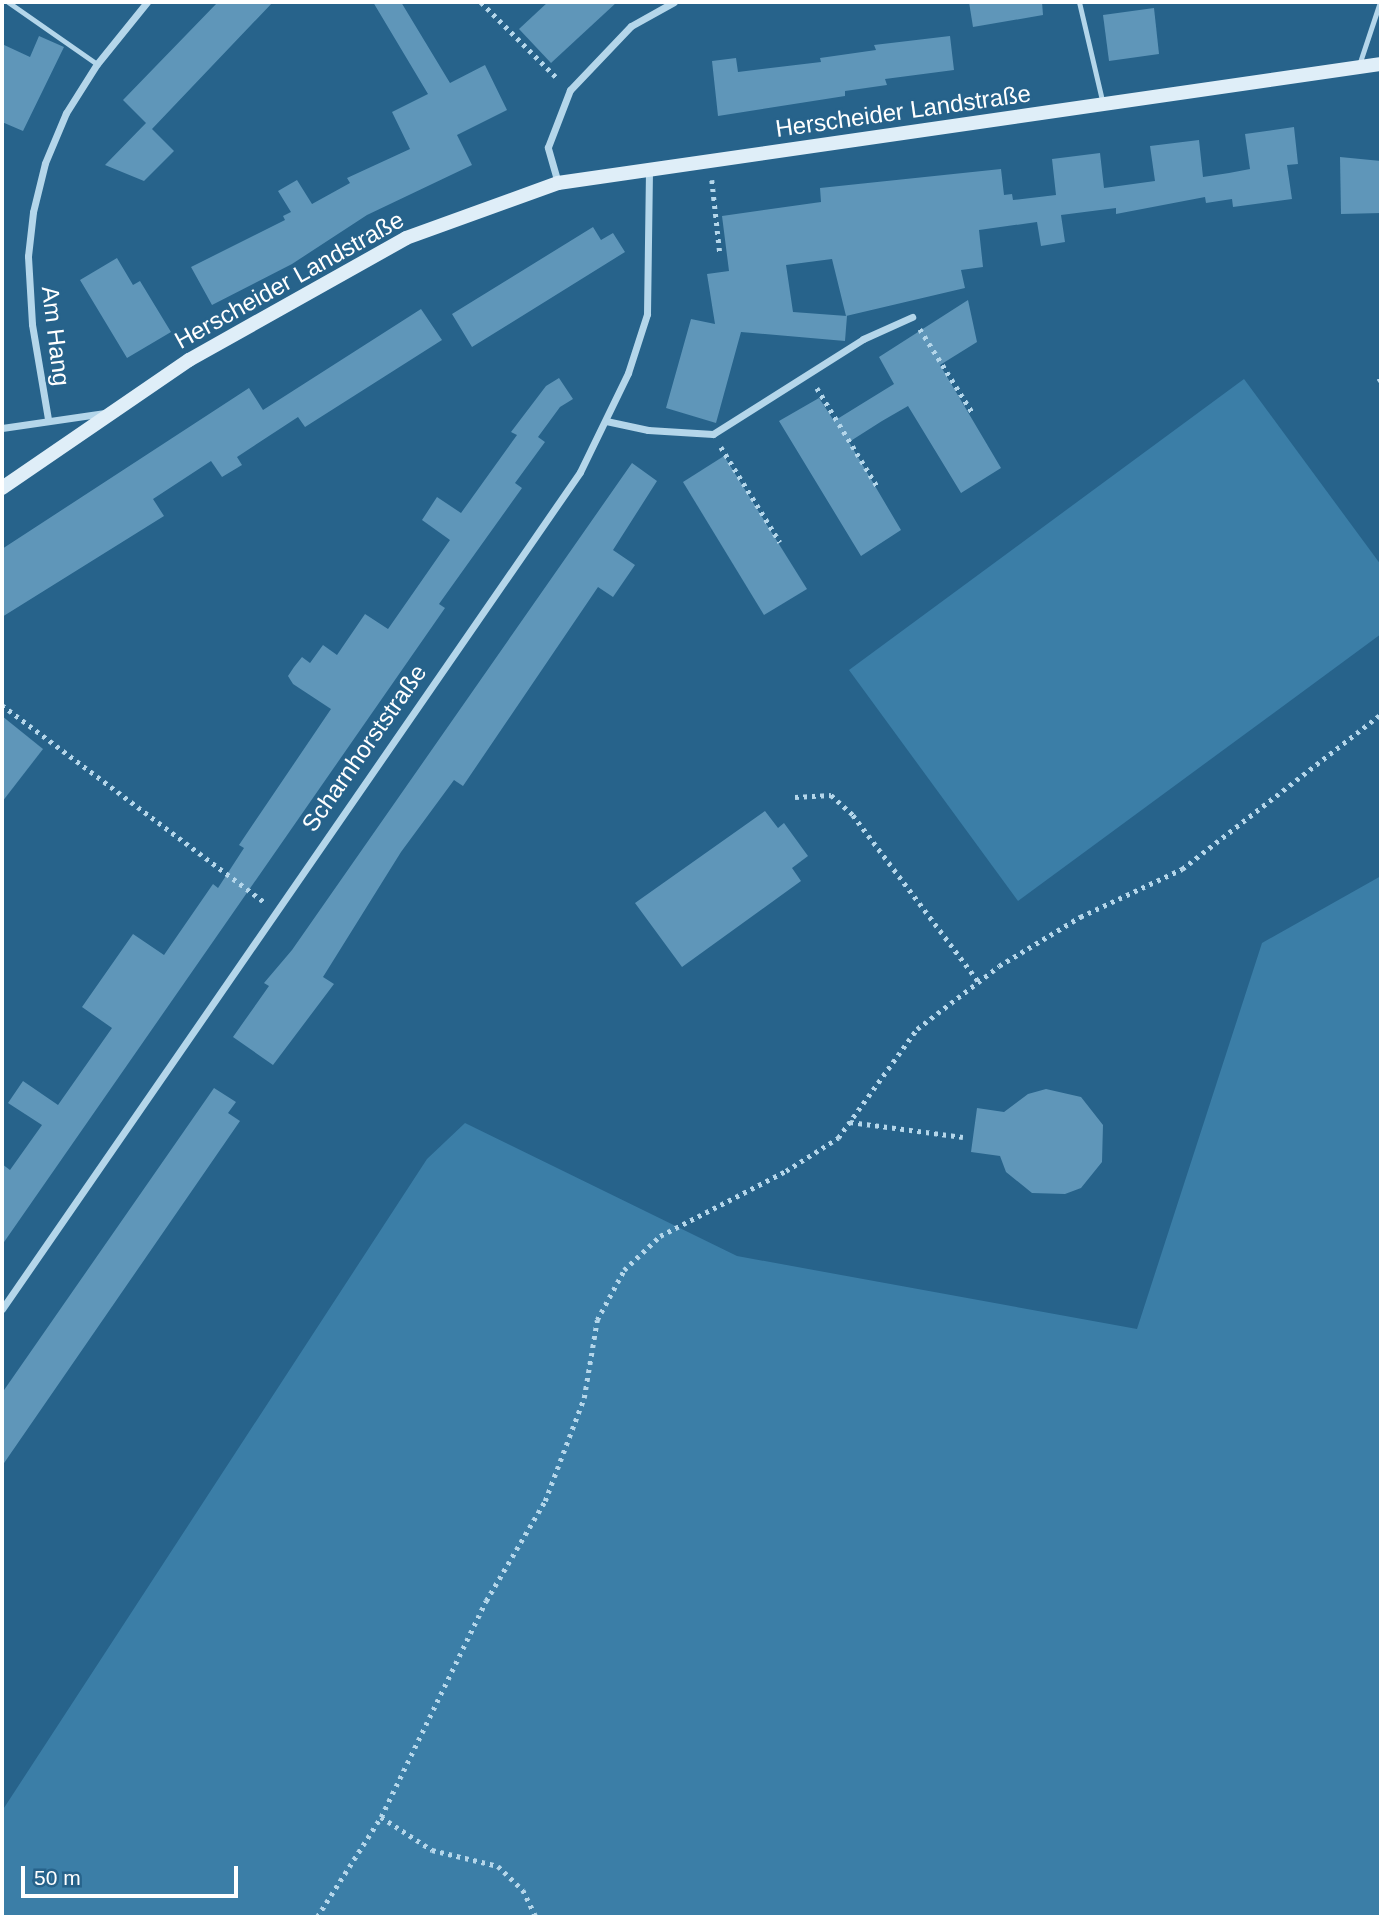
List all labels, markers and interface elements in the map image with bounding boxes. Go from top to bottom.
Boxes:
street label: Herscheider Landstraße [774,79,1032,143]
street label: Herscheider Landstraße [169,205,409,355]
street label: Am Hang [36,285,76,387]
street label: Scharnhorststraße [296,659,432,837]
scale bar [24,1853,242,1897]
text: 50 m [34,1866,81,1889]

